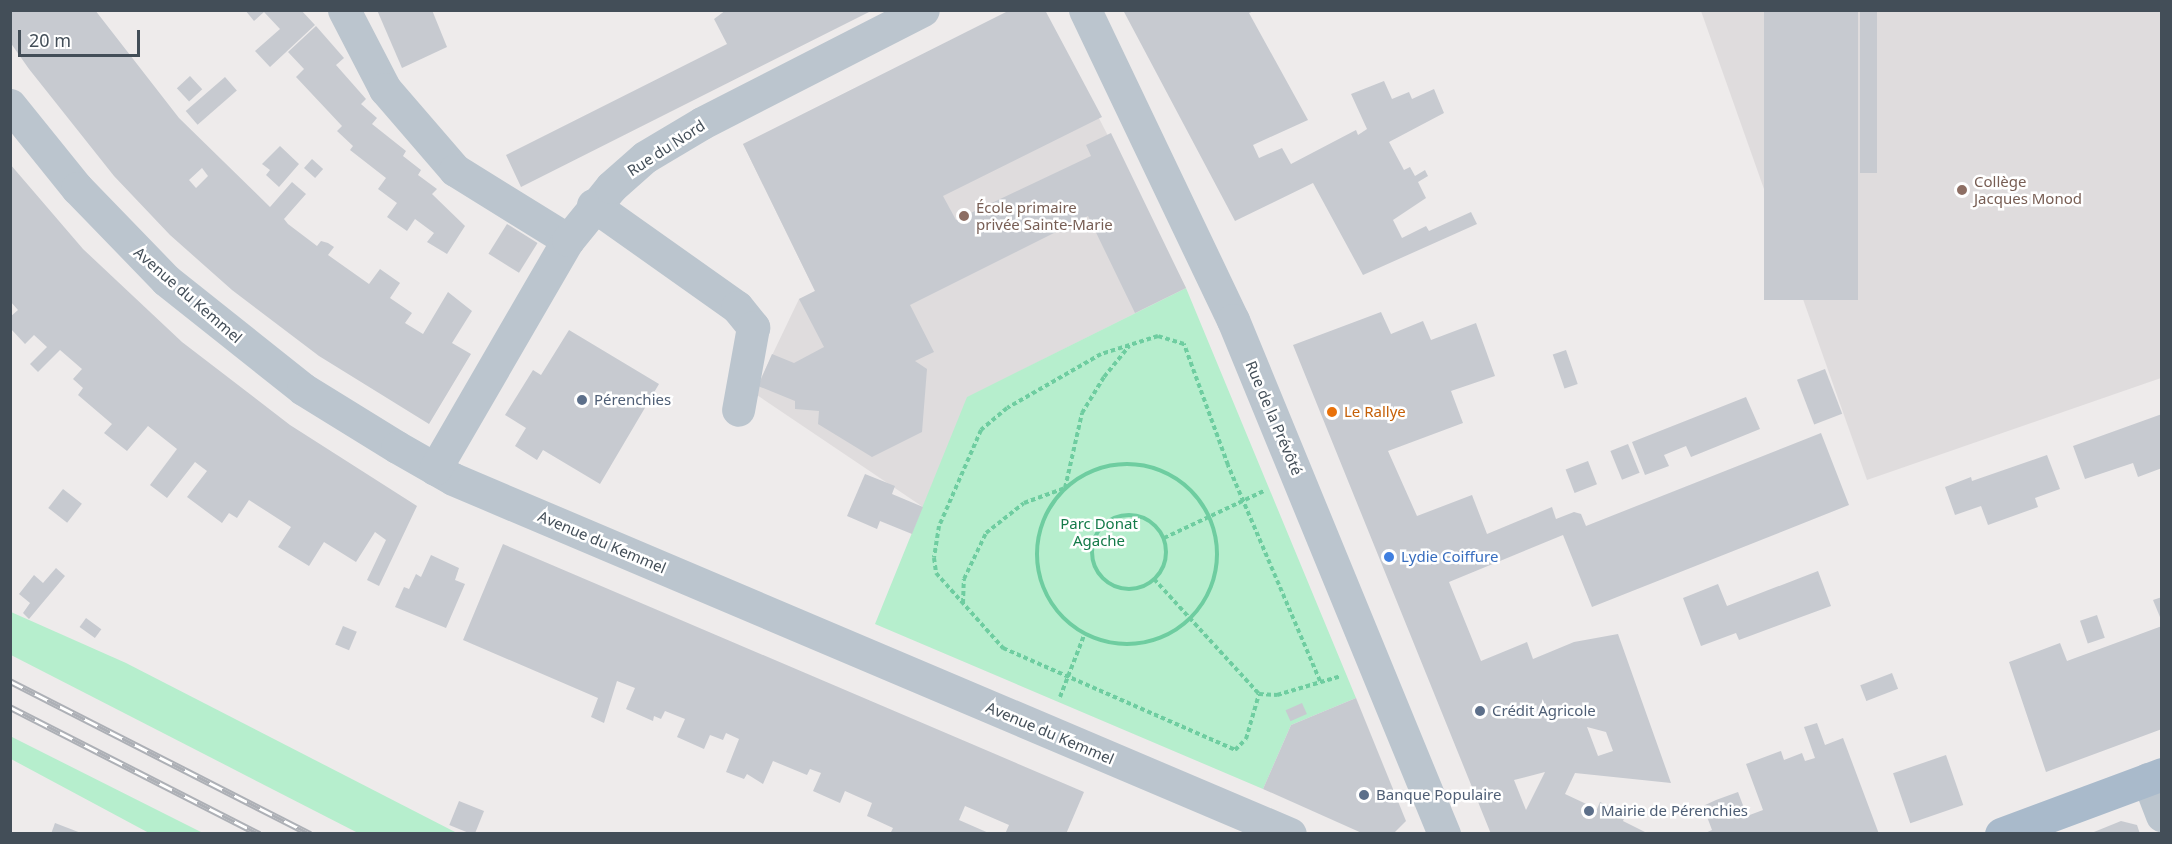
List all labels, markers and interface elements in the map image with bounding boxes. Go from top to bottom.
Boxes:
scale bar [21,18,142,56]
text: 20 m [29,28,71,52]
street label: Rue du Nord [624,116,708,180]
place label: Collège Jacques Monod [1974,172,2082,207]
marker: Collège Jacques Monod [1955,183,1969,197]
place label: École primaire privée Sainte-Marie [976,198,1113,233]
marker: École primaire privée Sainte-Marie [957,209,971,223]
street label: Avenue du Kemmel [130,243,246,347]
street label: Rue de la Prévôté [1242,358,1306,478]
place label: Pérenchies [594,391,671,409]
marker: Pérenchies [575,393,589,407]
place label: Le Rallye [1344,403,1406,421]
marker: Le Rallye [1325,405,1339,419]
street label: Avenue du Kemmel [535,507,669,577]
park label: Parc Donat Agache [1060,514,1138,549]
place label: Lydie Coiffure [1401,548,1498,566]
marker: Lydie Coiffure [1382,550,1396,564]
street label: Avenue du Kemmel [983,698,1117,768]
place label: Crédit Agricole [1492,702,1596,720]
marker: Crédit Agricole [1473,704,1487,718]
place label: Banque Populaire [1376,786,1501,804]
marker: Banque Populaire [1357,788,1371,802]
place label: Mairie de Pérenchies [1601,802,1748,820]
marker: Mairie de Pérenchies [1582,804,1596,818]

